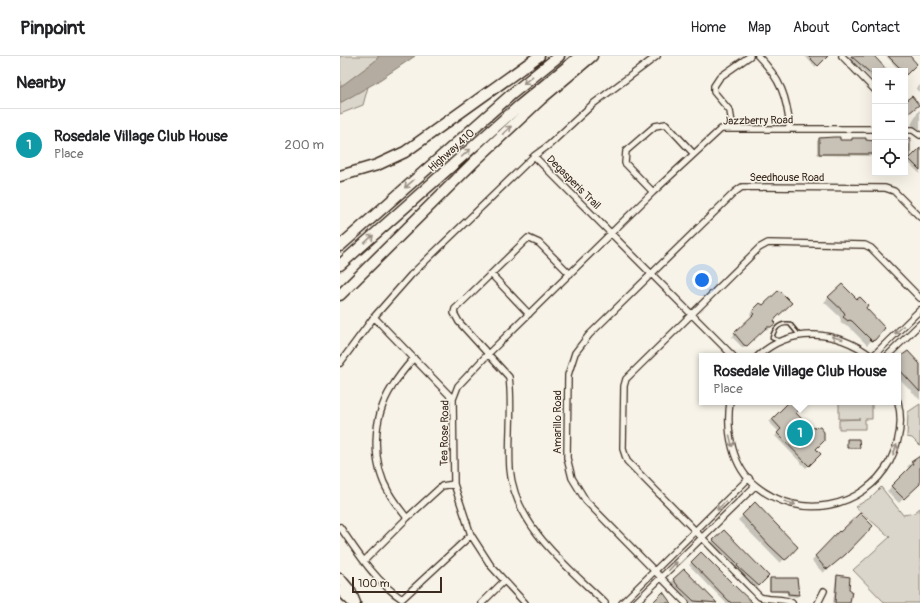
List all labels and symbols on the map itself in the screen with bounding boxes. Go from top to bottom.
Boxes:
one-way arrow [523,76,534,85]
street label: Jazzberry Road [723,113,793,128]
one-way arrow [502,125,512,135]
street label: Highway 410 [426,126,477,174]
one-way arrow [461,148,471,157]
street label: Degasperis Trail [544,153,603,212]
street label: Seedhouse Road [750,171,824,184]
one-way arrow [404,180,415,189]
one-way arrow [364,234,374,244]
your location [692,270,712,290]
one-way arrow [894,326,904,335]
one-way arrow [831,334,844,341]
street label: Amarillo Road [551,390,564,454]
street label: Tea Rose Road [437,400,452,466]
pin: 1 [787,418,813,448]
one-way arrow [727,434,735,447]
one-way arrow [891,445,899,457]
one-way arrow [783,500,796,507]
one-way arrow [716,501,726,511]
one-way arrow [668,561,678,571]
scale bar [352,575,442,594]

